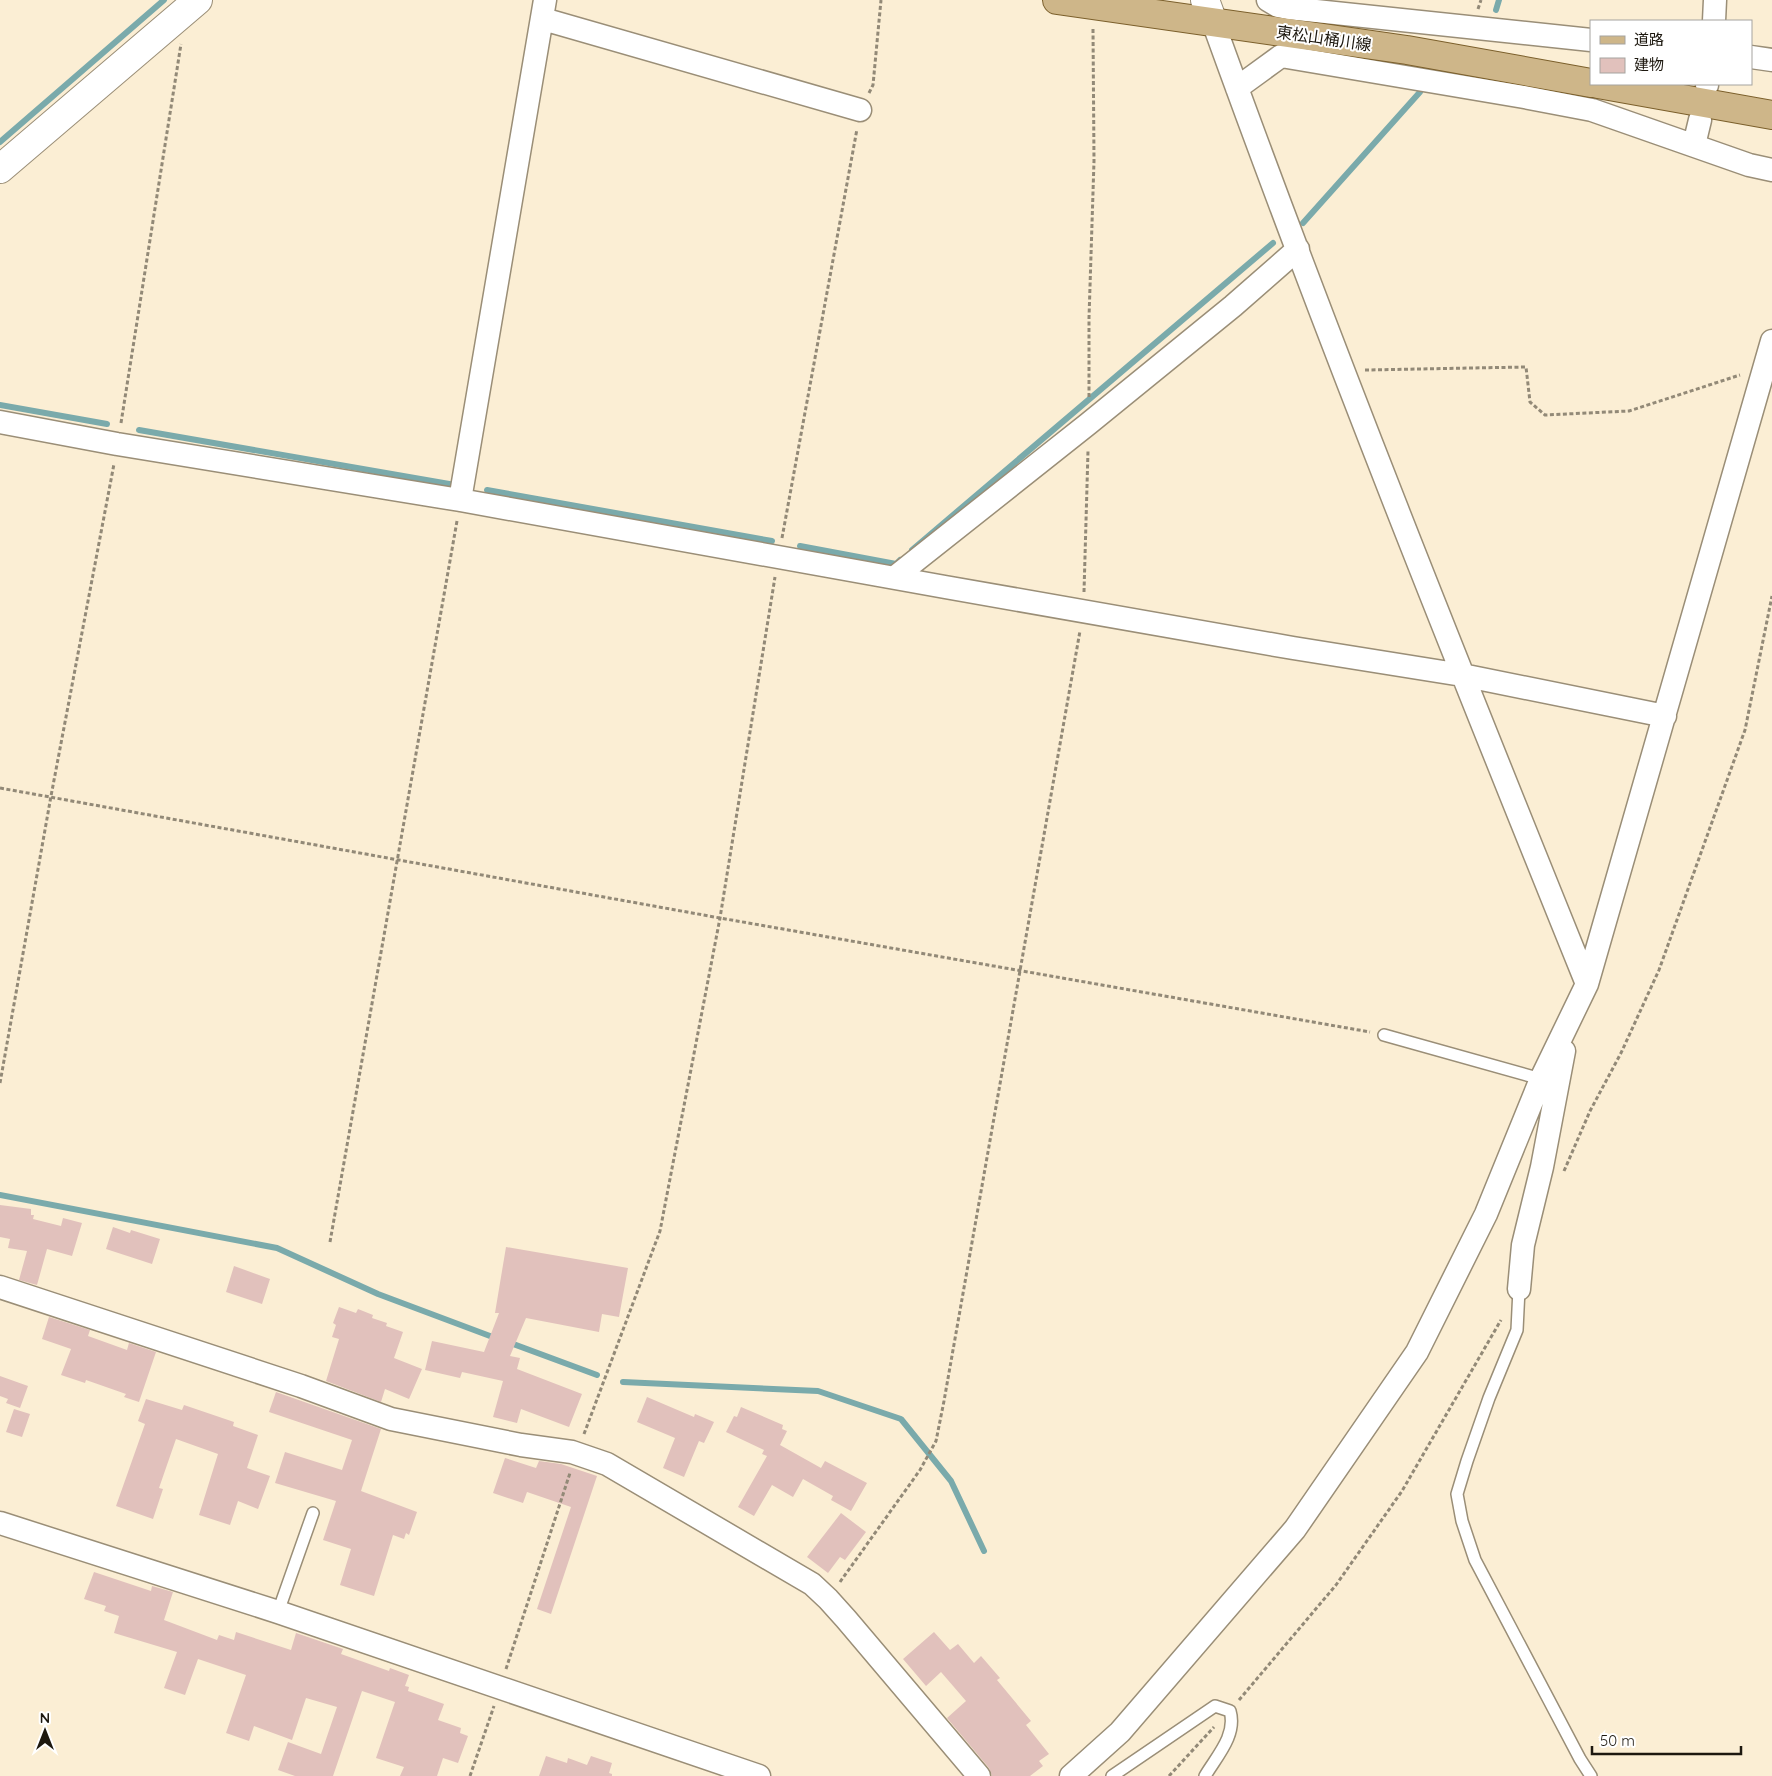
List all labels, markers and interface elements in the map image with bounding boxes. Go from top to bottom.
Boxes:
legend [1590,20,1752,85]
street label: 東松山桶川線 [1275,21,1373,55]
text: 道路 [1634,30,1664,49]
text: 建物 [1634,55,1664,74]
north arrow [20,1706,70,1756]
text: N [40,1709,50,1727]
scale bar [1592,1724,1741,1756]
text: 50 m [1600,1731,1635,1750]

